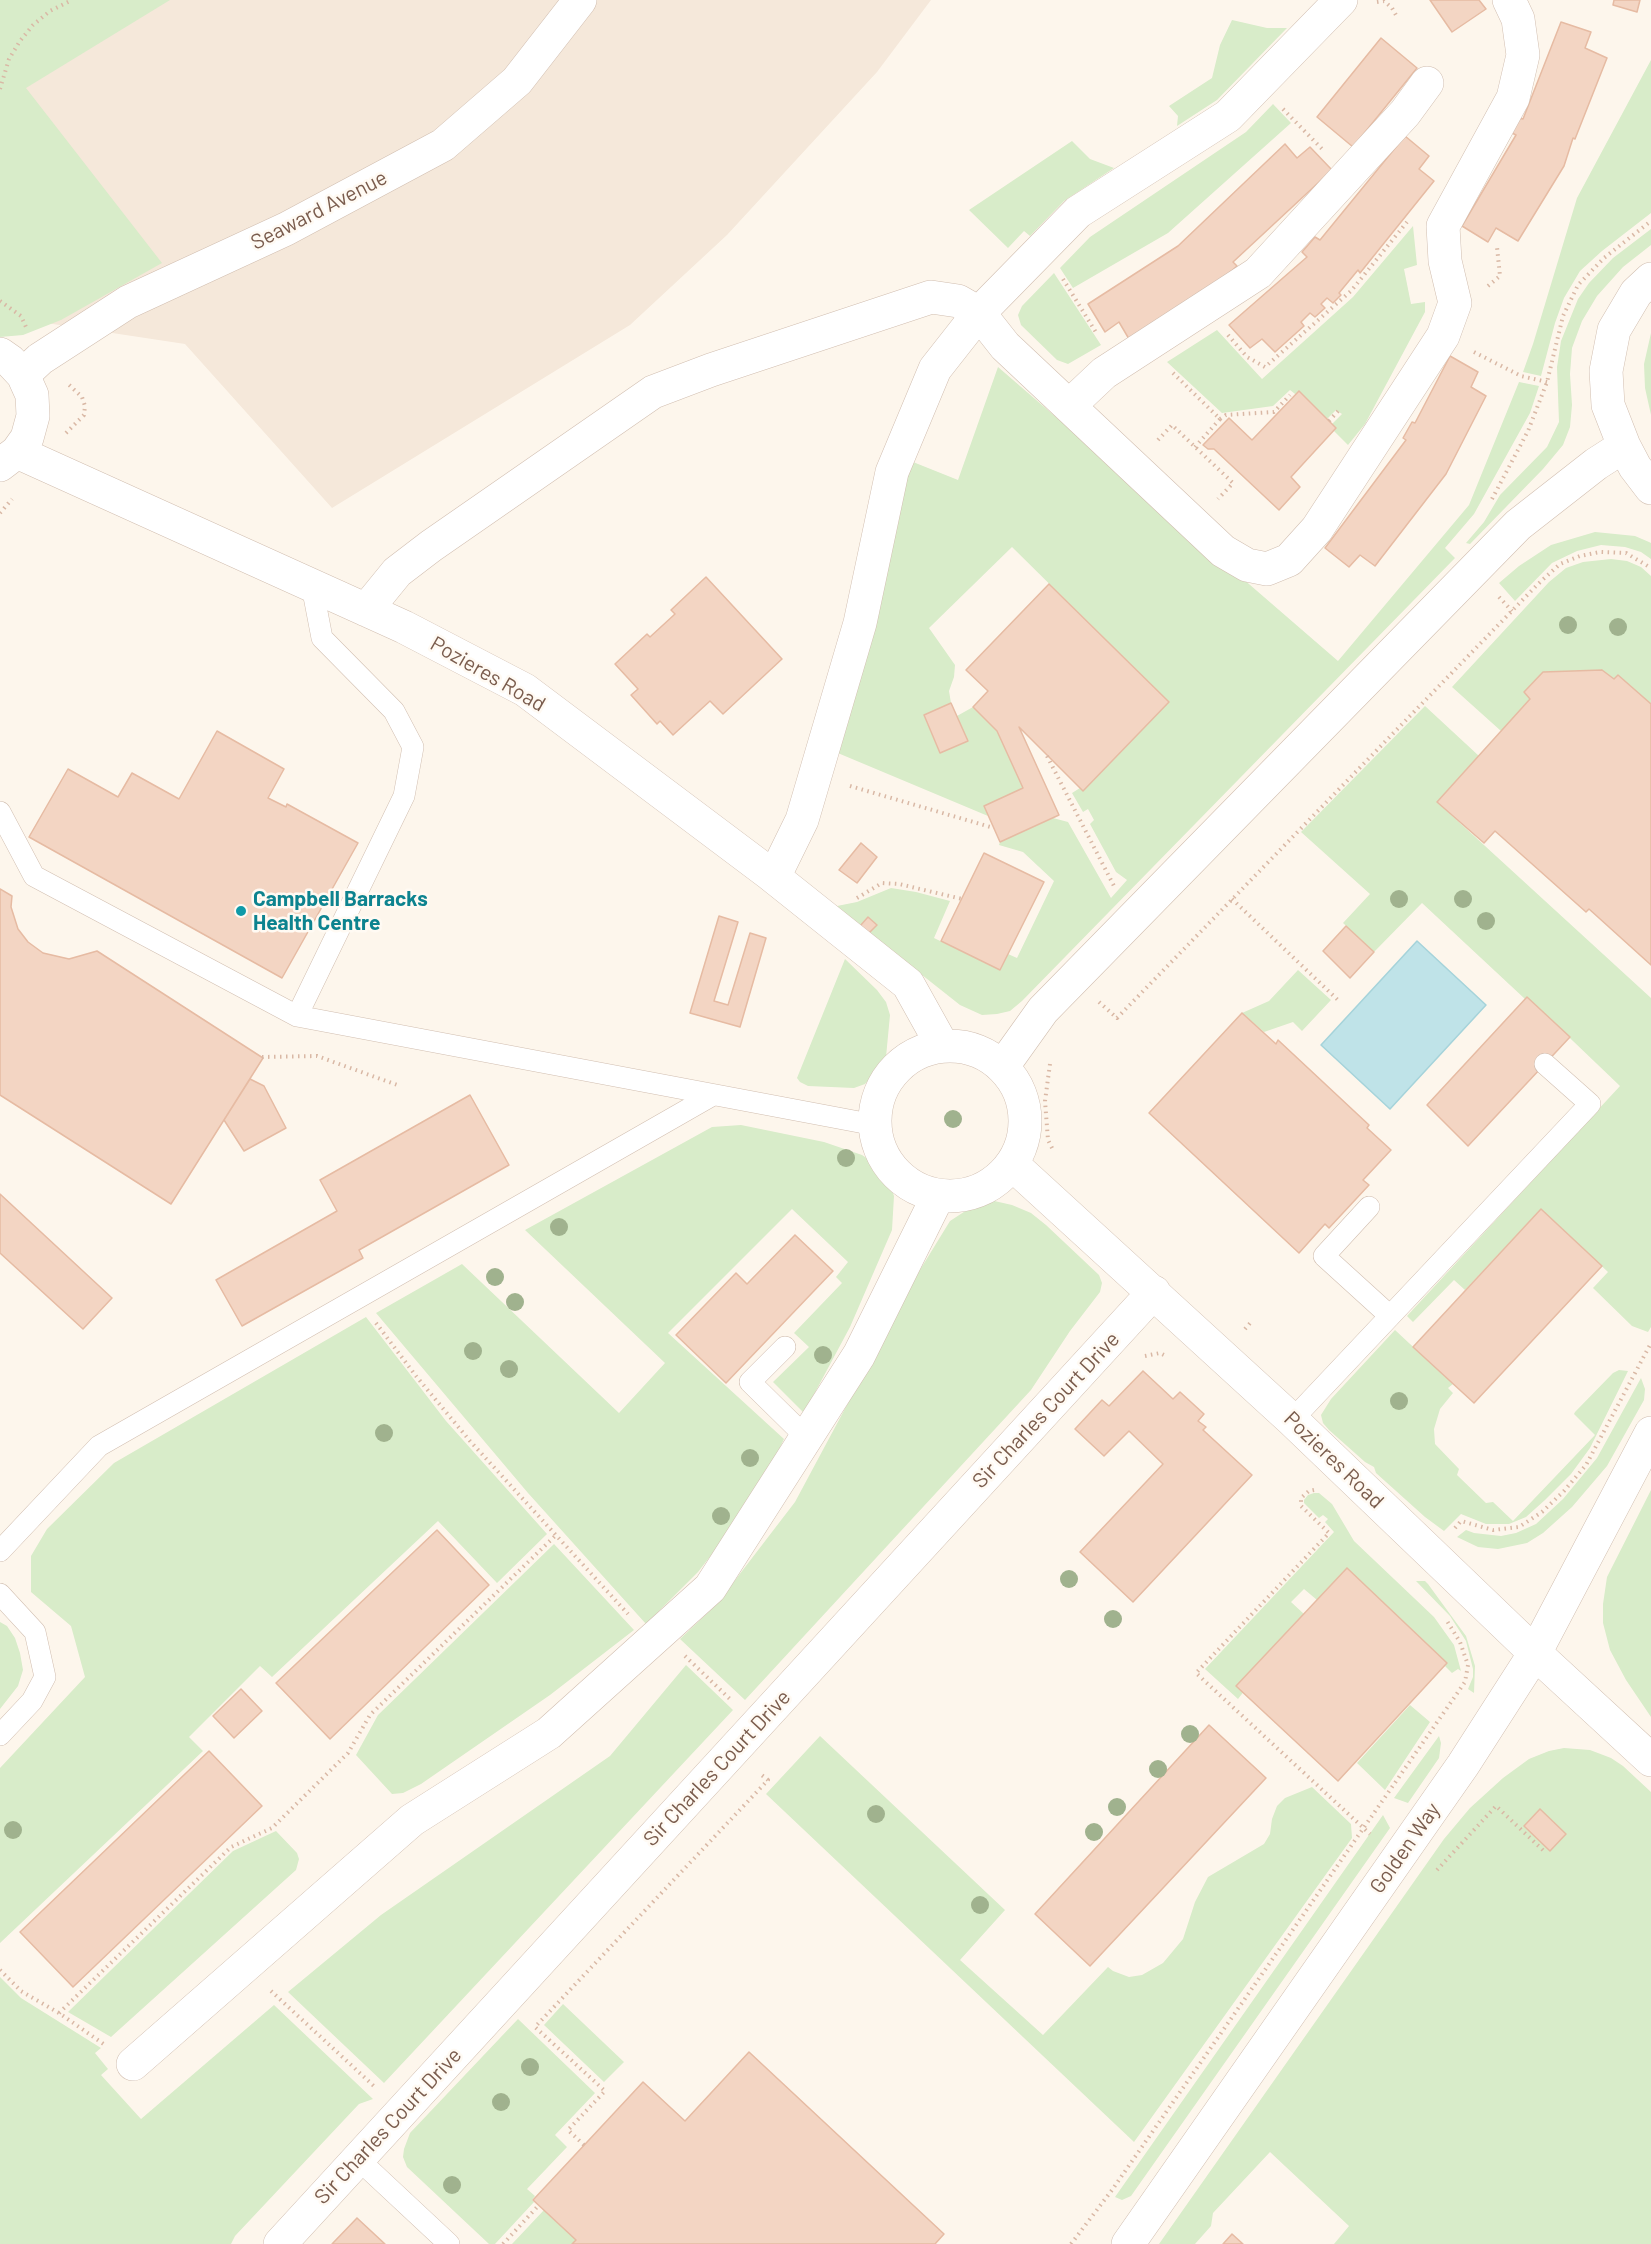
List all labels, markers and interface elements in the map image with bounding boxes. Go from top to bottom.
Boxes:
street label: Seaward Avenue [247,165,391,255]
street label: Pozieres Road [426,631,550,717]
place label: Campbell Barracks Health Centre [253,886,428,936]
marker: Campbell Barracks Health Centre [234,904,248,918]
street label: Sir Charles Court Drive [967,1327,1125,1493]
street label: Pozieres Road [1279,1406,1389,1514]
street label: Sir Charles Court Drive [638,1685,796,1851]
street label: Golden Way [1365,1798,1445,1898]
street label: Sir Charles Court Drive [309,2043,467,2209]

